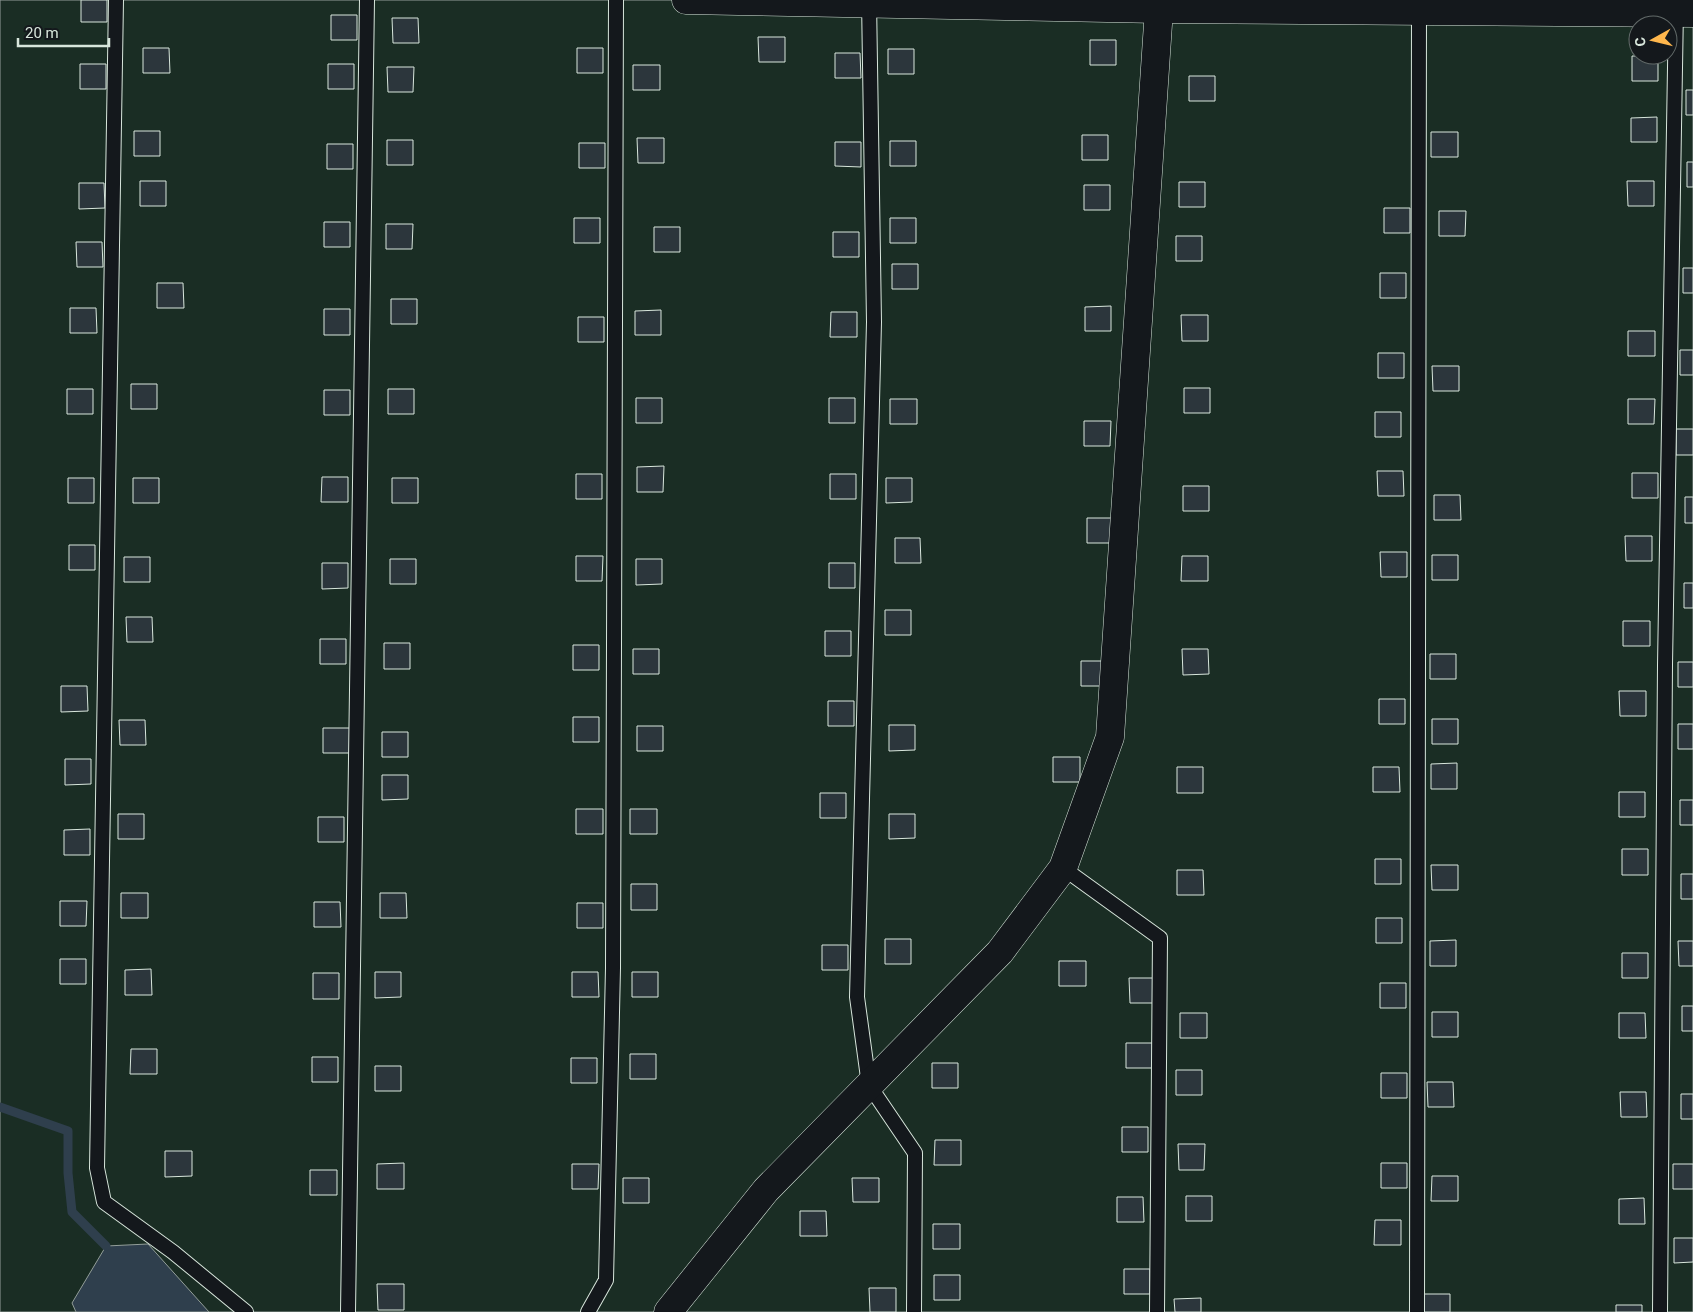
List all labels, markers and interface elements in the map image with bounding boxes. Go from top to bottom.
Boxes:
scale bar [18,15,109,47]
north arrow [1628,15,1678,65]
text: 20 m [25,24,59,42]
text: С [1632,36,1649,47]

